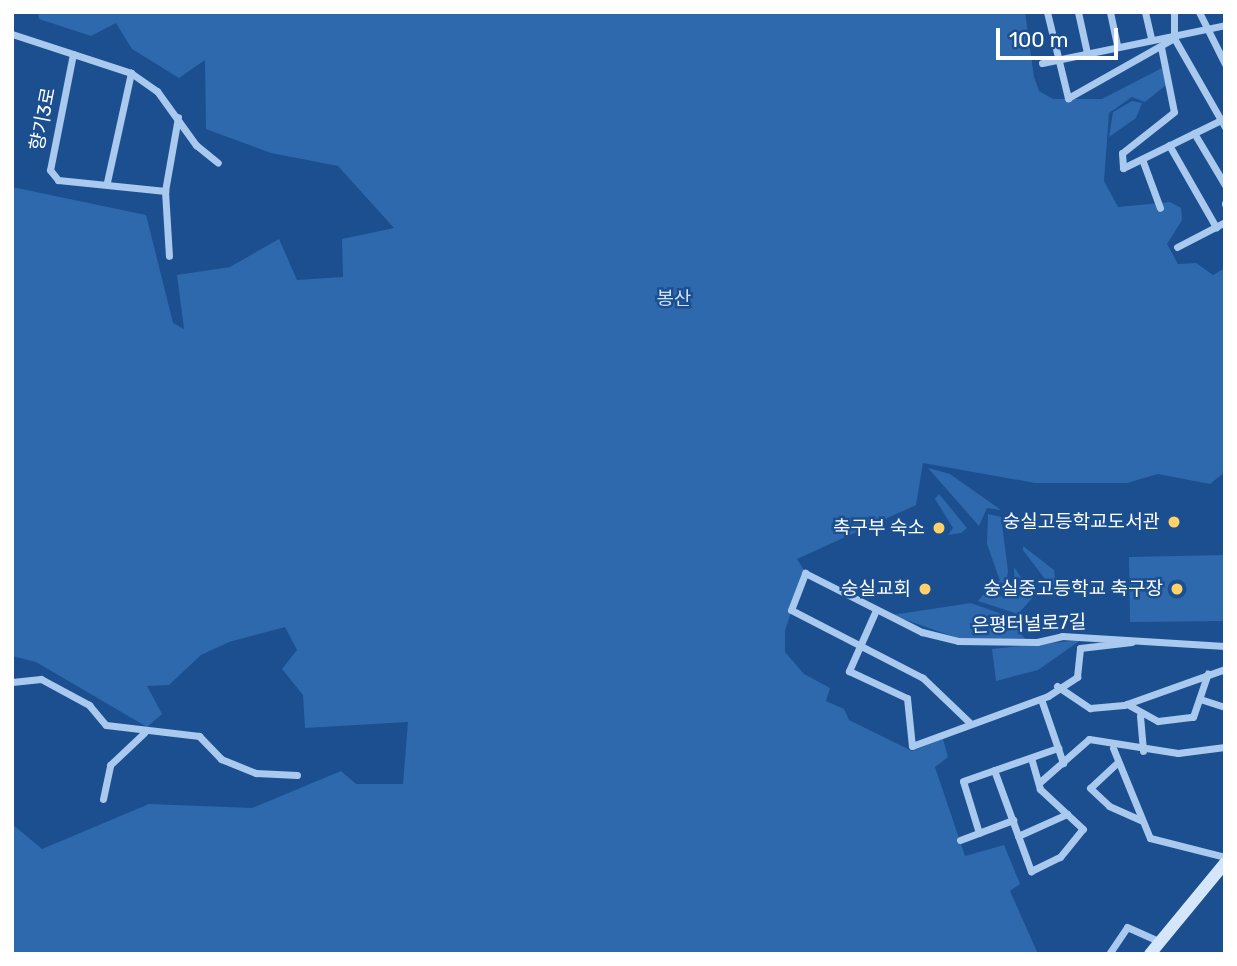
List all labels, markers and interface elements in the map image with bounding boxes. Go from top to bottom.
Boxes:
scale bar [999,14,1122,58]
text: 100 m [1009,27,1068,52]
street label: 향기3로 [26,85,60,153]
park label: 봉산 [657,288,691,310]
place label: 숭실고등학교도서관 [1003,511,1160,533]
marker: 숭실고등학교도서관 [1166,514,1182,530]
place label: 축구부 숙소 [833,517,925,539]
marker: 축구부 숙소 [931,520,947,536]
place label: 숭실교회 [841,578,911,600]
place label: 숭실중고등학교 축구장 [984,578,1163,600]
marker: 숭실교회 [917,581,933,597]
marker: 숭실중고등학교 축구장 [1169,581,1185,597]
street label: 은평터널로7길 [971,611,1087,637]

